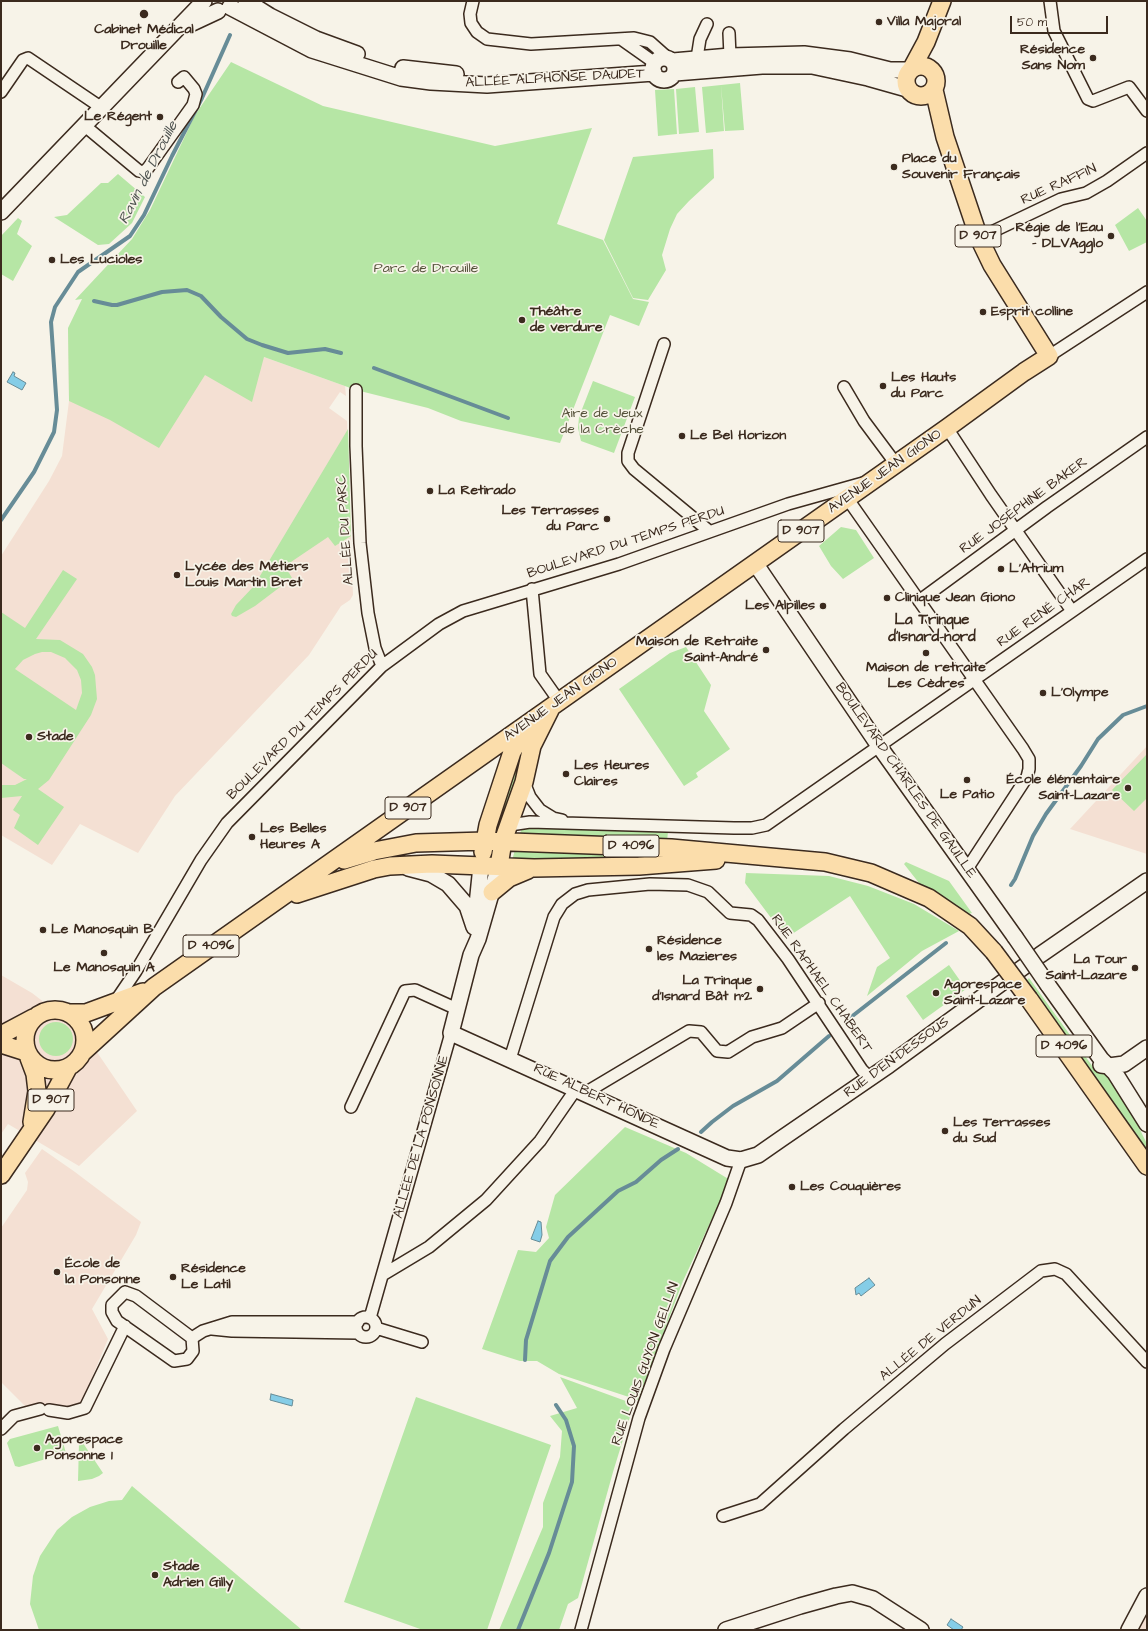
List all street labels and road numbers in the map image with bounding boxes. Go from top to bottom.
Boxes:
street label: ALLÉE ALPHONSE DAUDET [465,66,645,92]
street label: RUE RAFFIN [1019,161,1099,209]
road number: D 907 [955,225,1001,247]
street label: AVENUE JEAN GIONO [825,426,945,518]
street label: RUE JOSÉPHINE BAKER [957,454,1091,558]
street label: ALLÉE DU PARC [334,474,358,586]
street label: BOULEVARD DU TEMPS PERDU [525,503,727,583]
road number: D 907 [778,520,824,542]
street label: RUE RENÉ CHAR [994,575,1094,651]
street label: BOULEVARD DU TEMPS PERDU [224,646,382,804]
street label: AVENUE JEAN GIONO [501,654,621,746]
street label: BOULEVARD CHARLES DE GAULLE [831,680,979,882]
road number: D 907 [385,797,431,819]
road number: D 4096 [603,835,659,857]
street label: RUE RAPHAEL CHABERT [767,912,875,1056]
road number: D 4096 [183,935,239,957]
street label: RUE D'EN-DESSOUS [841,1014,953,1102]
road number: D 4096 [1036,1035,1092,1057]
street label: ALLÉE DE LA PONSONNE [391,1053,453,1221]
street label: RUE ALBERT HONDE [530,1060,662,1134]
road number: D 907 [28,1089,74,1111]
street label: RUE LOUIS GUYON GELLIN [609,1280,683,1448]
street label: ALLÉE DE VERDUN [877,1293,985,1385]

